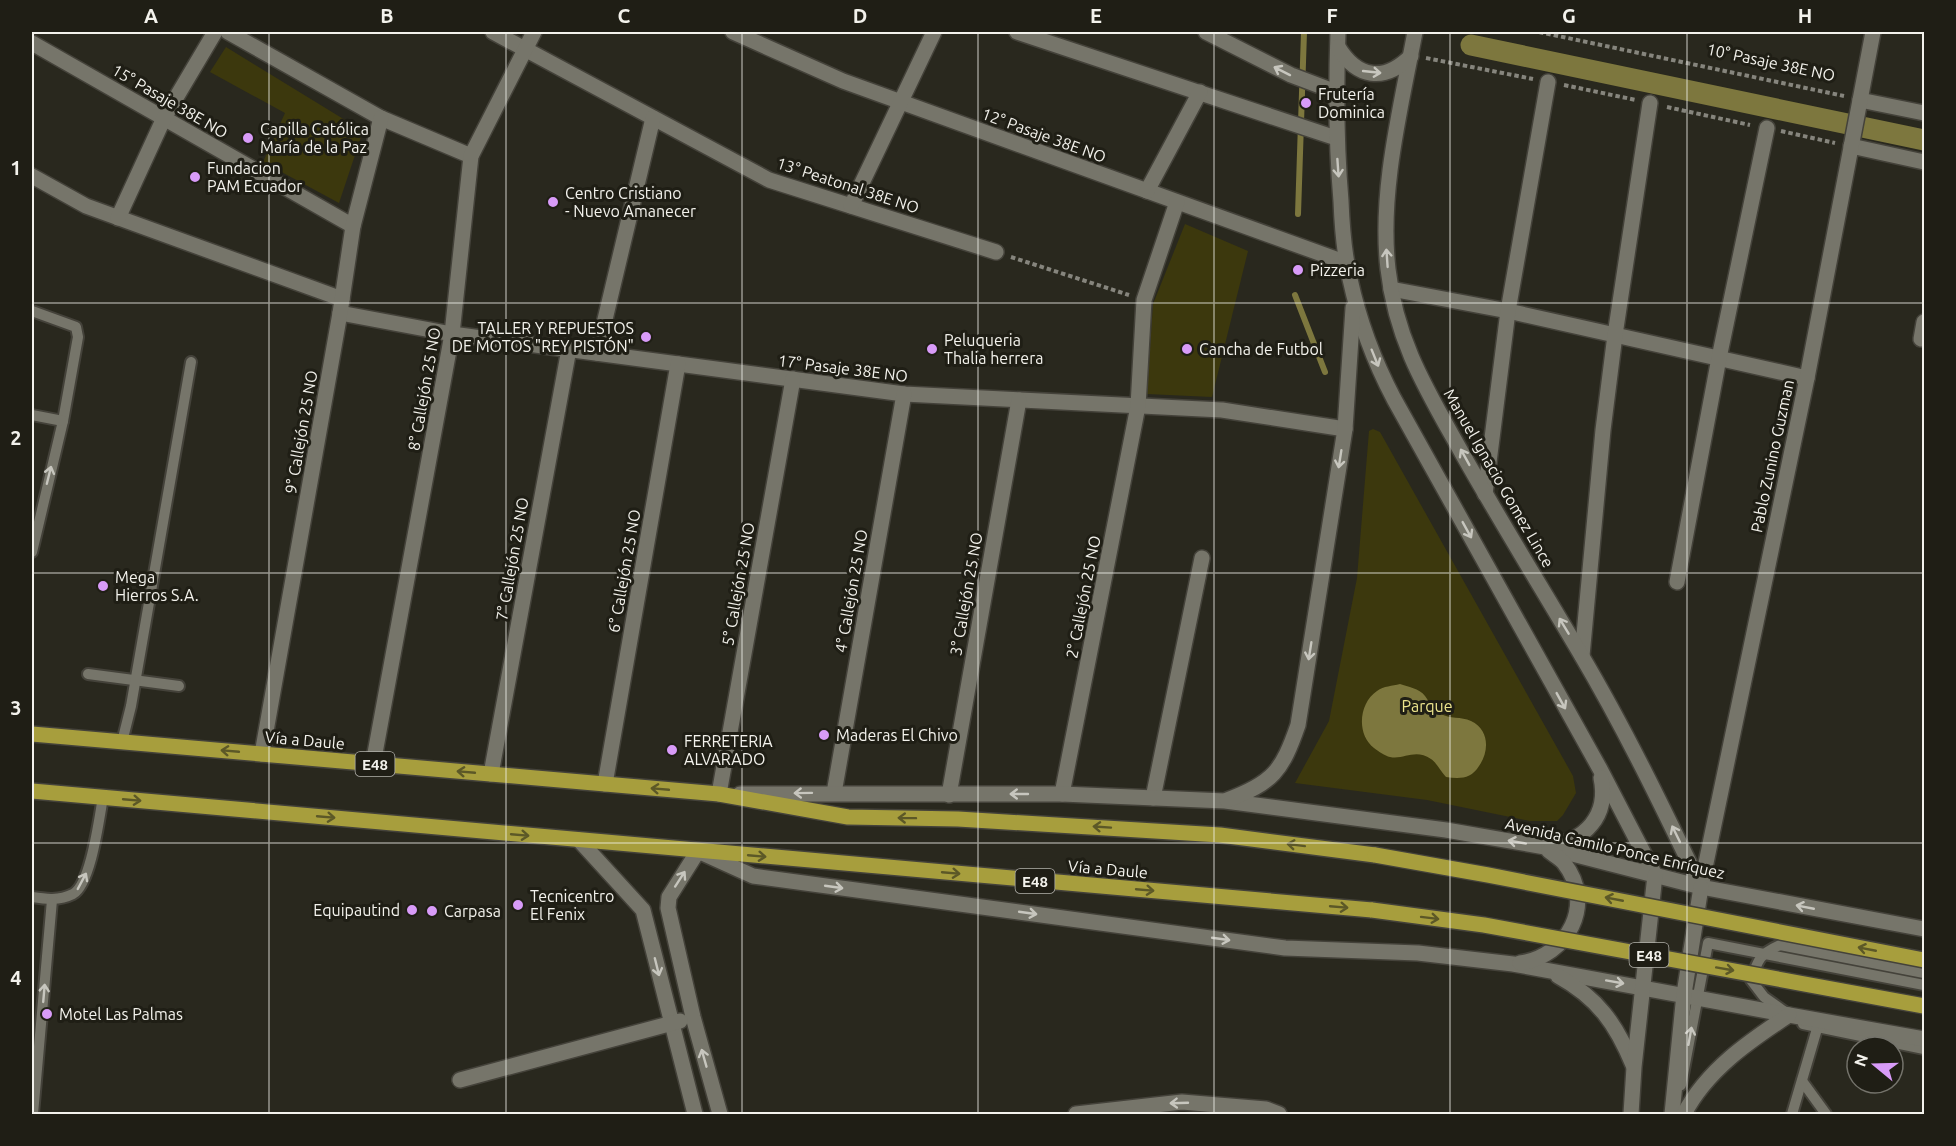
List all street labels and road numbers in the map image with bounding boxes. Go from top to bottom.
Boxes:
street label: 10° Pasaje 38E NO [1705,40,1837,84]
street label: 15° Pasaje 38E NO [109,61,231,141]
street label: 12° Pasaje 38E NO [980,104,1108,166]
street label: 13° Peatonal 38E NO [775,153,921,217]
street label: 8° Callejón 25 NO [404,326,444,452]
street label: 17° Pasaje 38E NO [777,351,909,385]
street label: 9° Callejón 25 NO [281,369,321,495]
street label: Pablo Zunino Guzman [1747,378,1797,534]
street label: Manuel Ignacio Gomez Lince [1440,386,1558,570]
street label: 7° Callejón 25 NO [492,496,532,622]
street label: 6° Callejón 25 NO [604,508,644,634]
street label: 5° Callejón 25 NO [718,521,758,647]
street label: 4° Callejón 25 NO [831,528,871,654]
street label: 3° Callejón 25 NO [946,531,986,657]
street label: 2° Callejón 25 NO [1062,534,1104,660]
street label: Vía a Daule [264,728,346,752]
road number: E48 [356,752,394,776]
street label: Avenida Camilo Ponce Enríquez [1504,814,1726,882]
street label: Vía a Daule [1067,857,1149,881]
road number: E48 [1016,869,1054,893]
road number: E48 [1630,943,1668,967]

